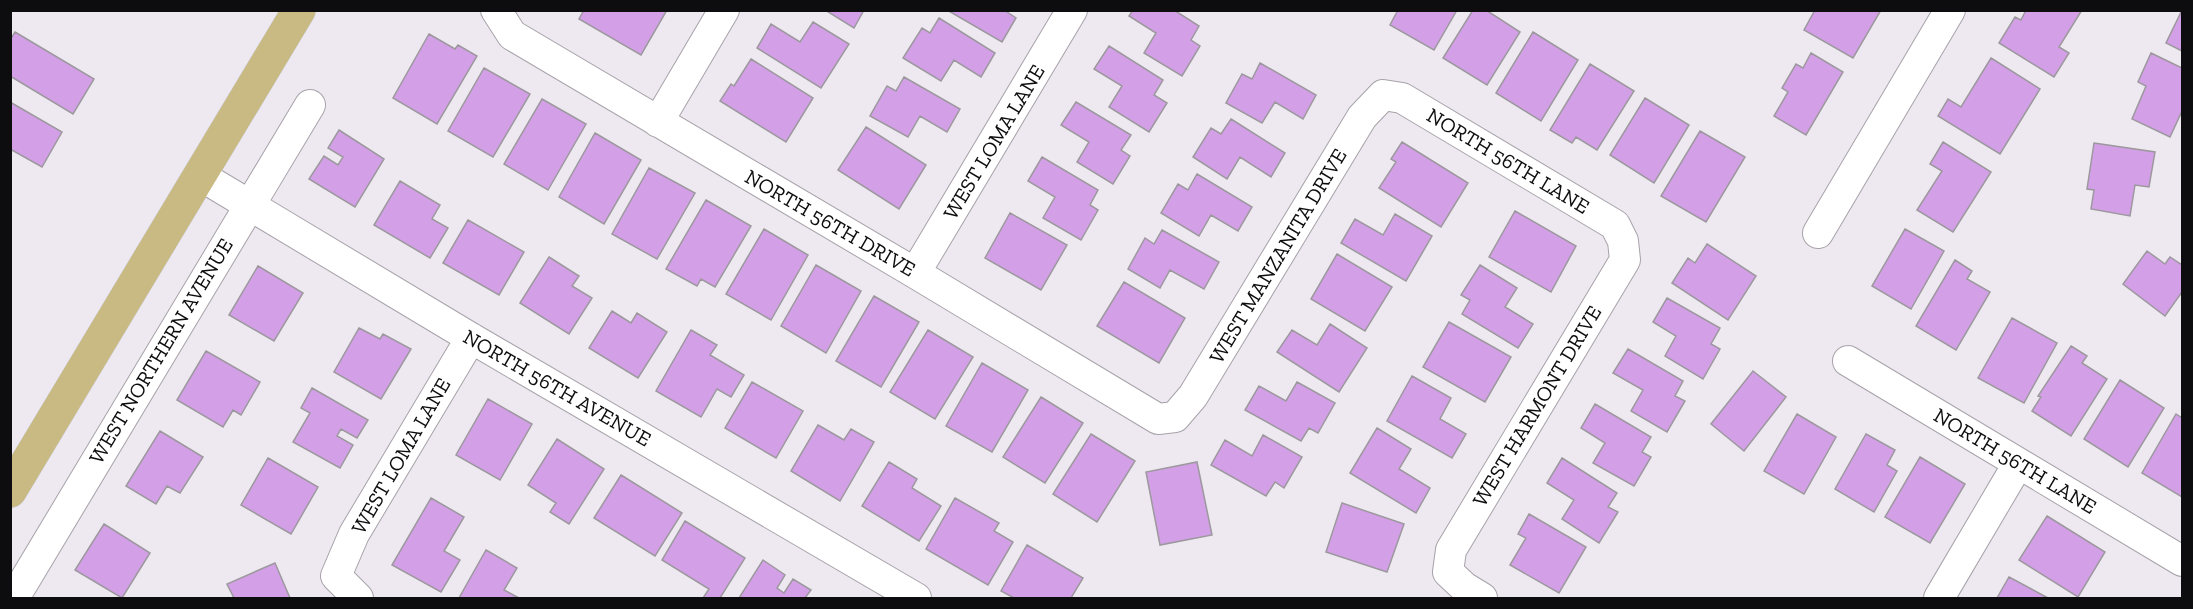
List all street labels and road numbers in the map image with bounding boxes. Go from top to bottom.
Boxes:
street label: WEST LOMA LANE [937,60,1050,224]
street label: NORTH 56TH LANE [1422,102,1594,219]
street label: WEST MANZANITA DRIVE [1204,144,1352,368]
street label: NORTH 56TH DRIVE [741,164,920,282]
street label: WEST NORTHERN AVENUE [83,234,238,468]
street label: WEST HARMONT DRIVE [1467,301,1606,511]
street label: NORTH 56TH AVENUE [459,324,656,452]
street label: WEST LOMA LANE [346,373,455,538]
street label: NORTH 56TH LANE [1929,402,2101,519]

